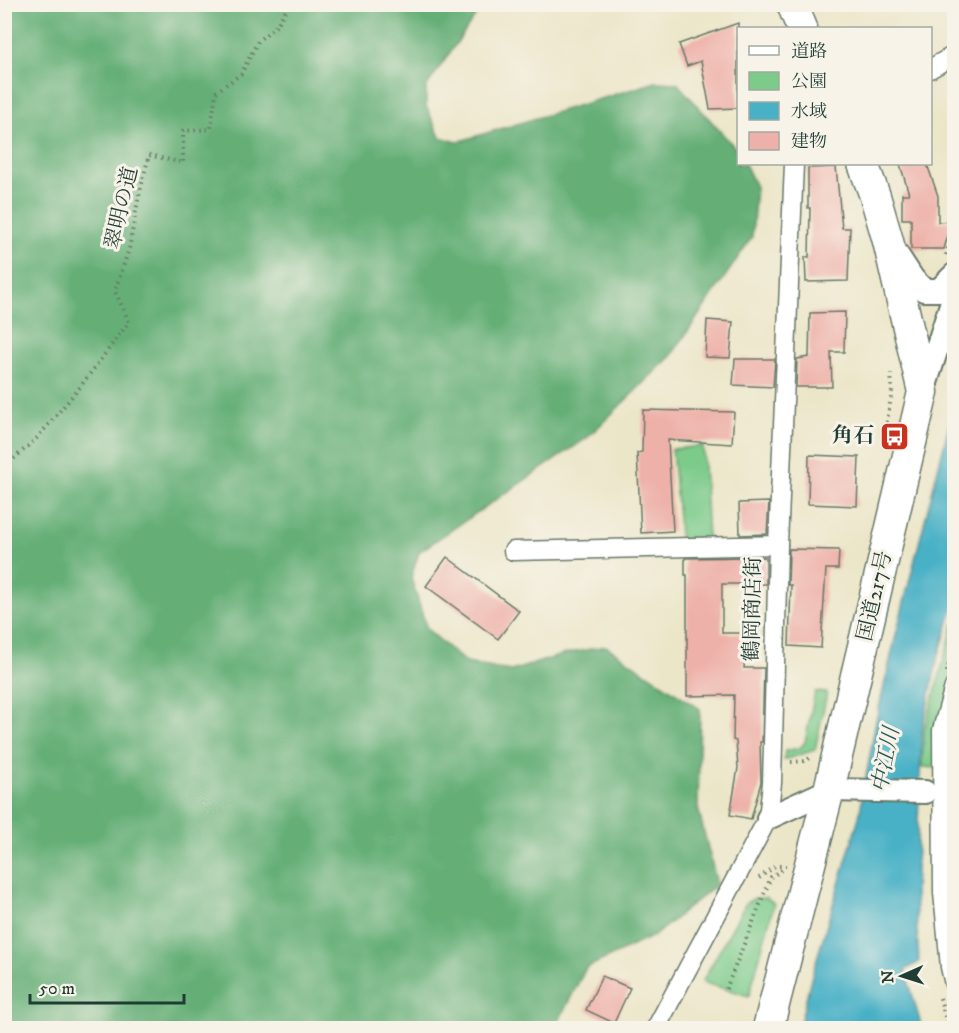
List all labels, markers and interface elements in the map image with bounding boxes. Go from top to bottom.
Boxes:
legend [737,27,932,165]
text: 道路 [791,41,827,63]
text: 公園 [791,71,827,93]
text: 水域 [791,101,827,123]
text: 建物 [791,131,827,153]
street label: 翠明の道 [100,164,144,252]
bus stop icon: 角石 [879,420,911,452]
place label: 角石 [832,423,874,449]
street label: 国道217号 [852,548,898,644]
street label: 鶴岡商店街 [739,556,767,662]
water label: 中江川 [866,723,906,795]
north arrow [872,946,932,1006]
scale bar [30,967,184,1005]
text: N [878,970,898,984]
text: 50 m [39,978,75,1000]

